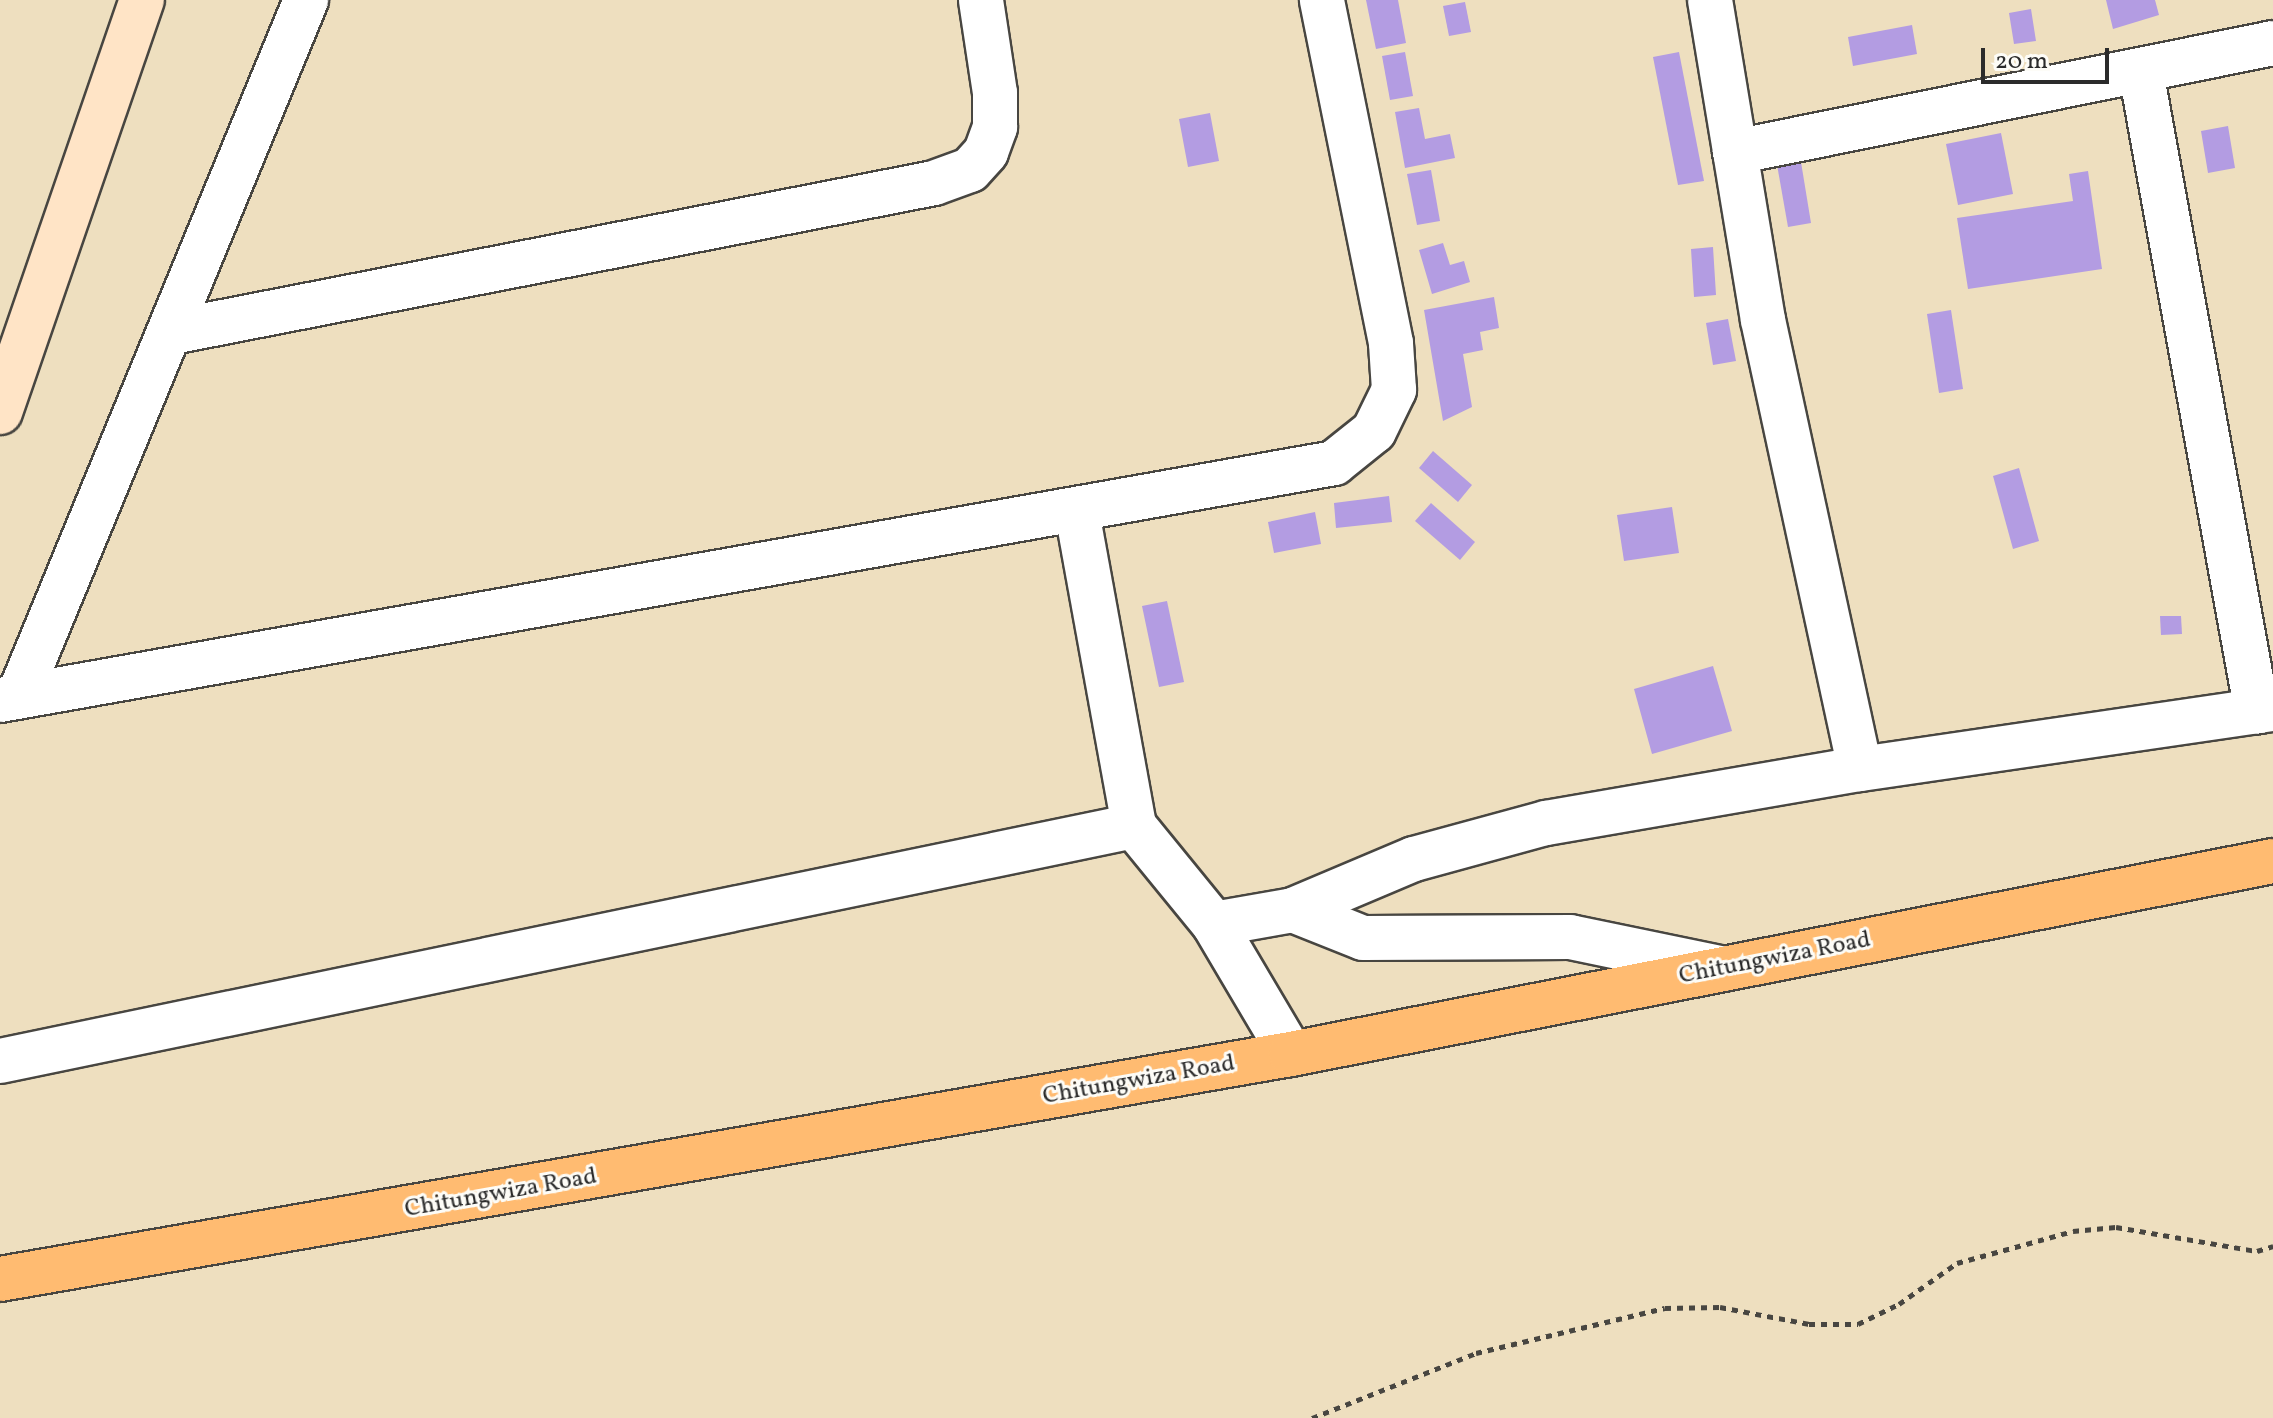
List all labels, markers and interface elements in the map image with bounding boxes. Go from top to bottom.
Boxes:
scale bar [1985,32,2113,82]
text: 20 m [1995,45,2048,79]
street label: Chitungwiza Road [1677,926,1873,992]
street label: Chitungwiza Road [1041,1050,1237,1112]
street label: Chitungwiza Road [403,1163,599,1225]

